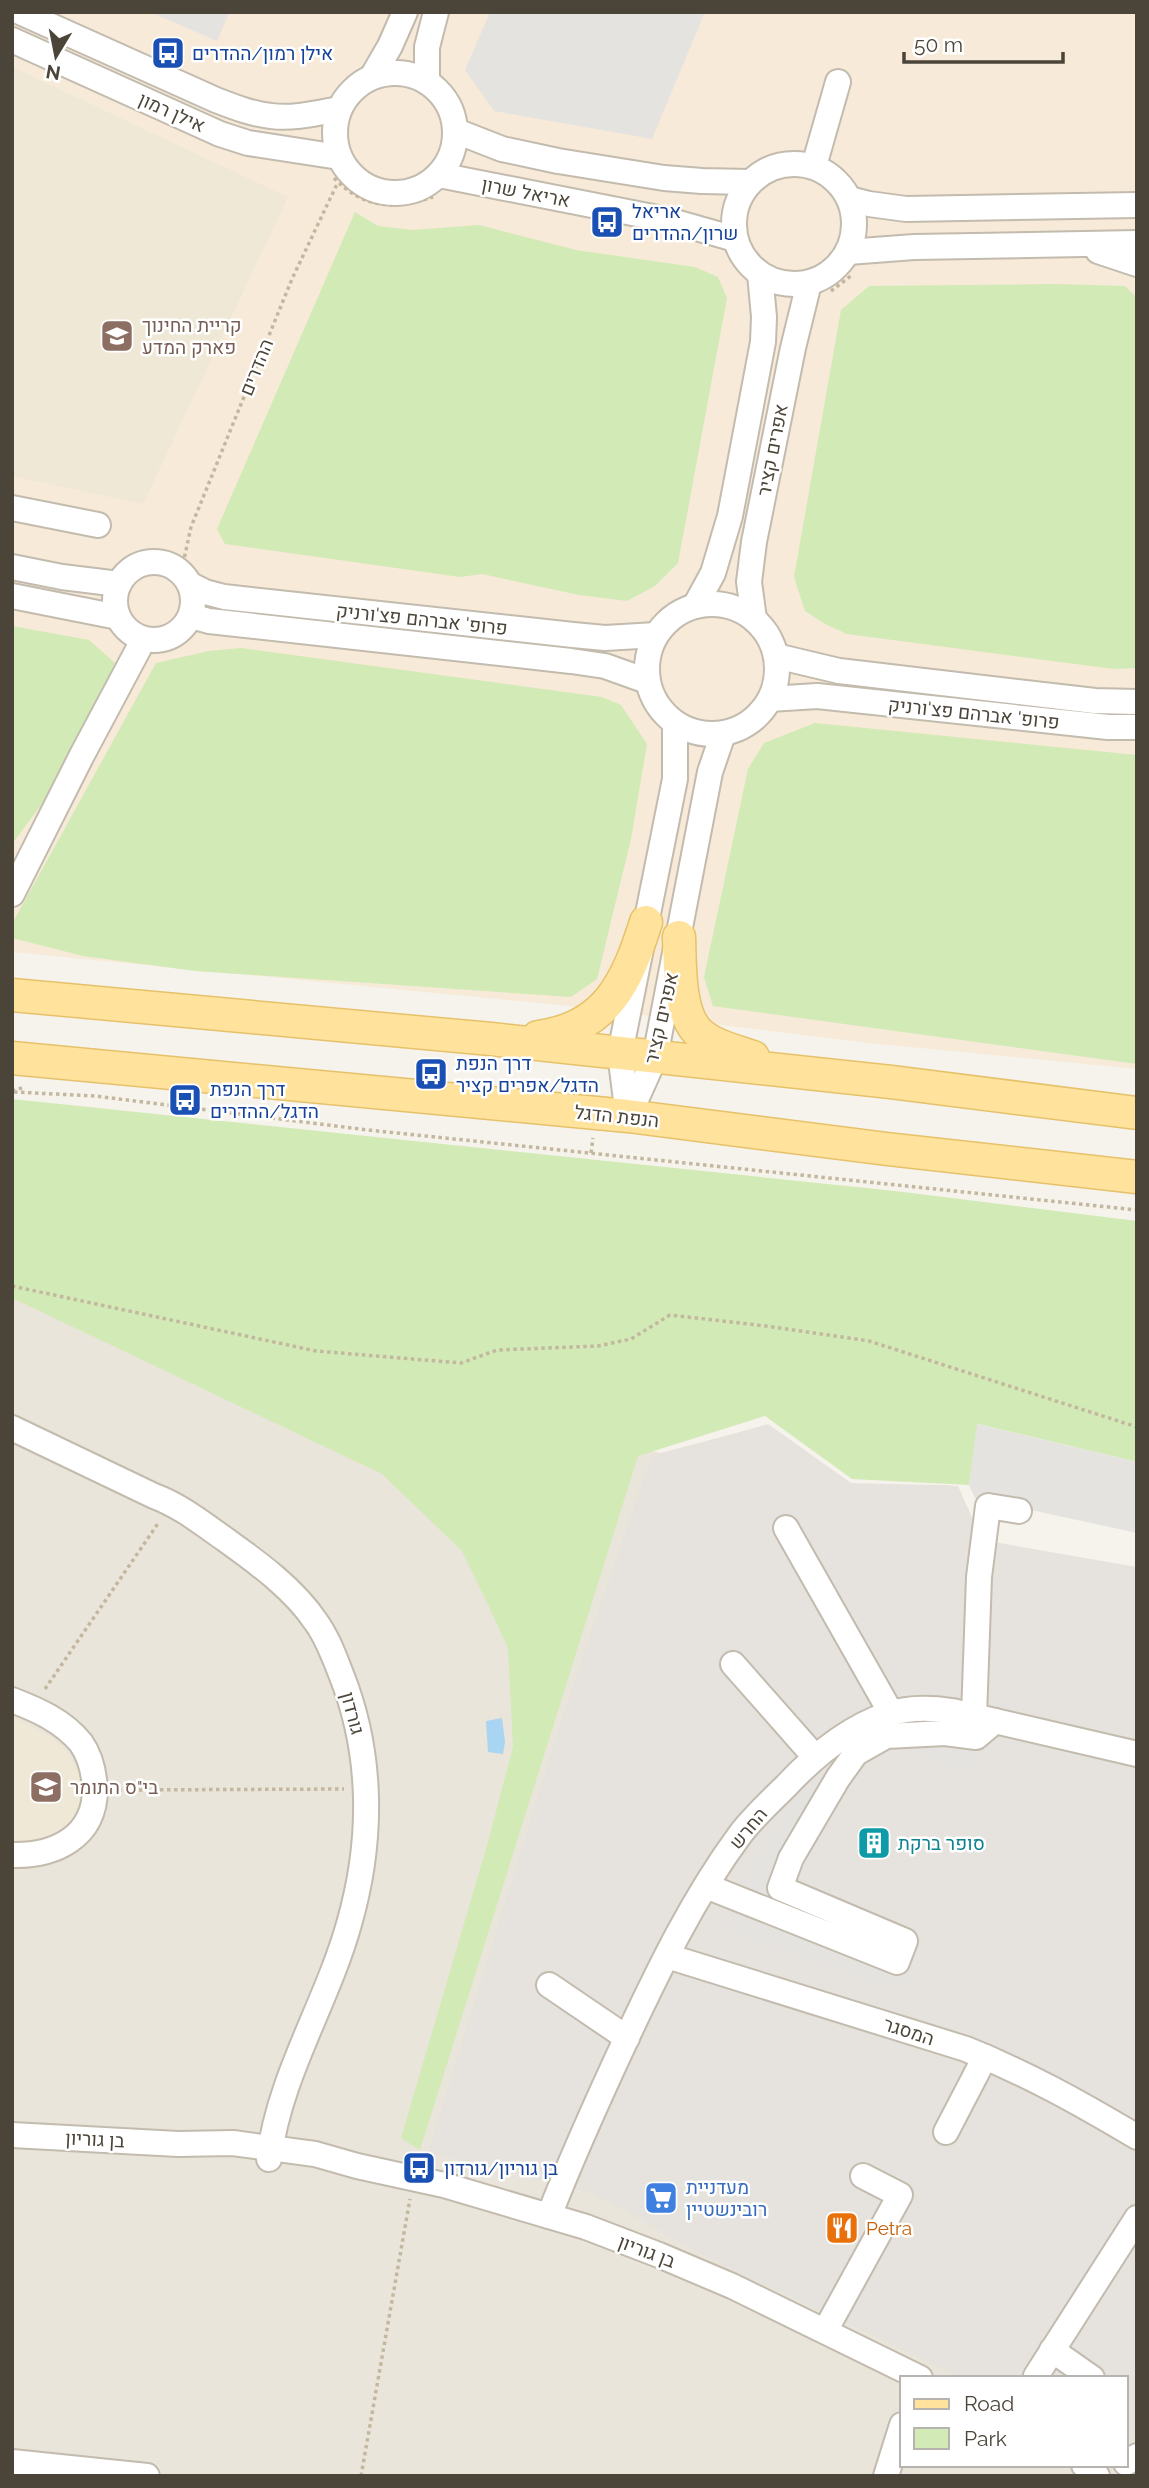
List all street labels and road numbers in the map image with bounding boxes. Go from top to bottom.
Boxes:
street label: אילן רמון [135,88,209,136]
street label: אריאל שרון [480,173,572,211]
street label: ההדרים [235,335,277,399]
street label: אפרים קציר [752,402,792,498]
street label: פרופ' אברהם פצ'ורניק [335,599,509,639]
street label: פרופ' אברהם פצ'ורניק [887,693,1061,733]
street label: אפרים קציר [640,970,682,1066]
street label: הנפת הדגל [574,1101,660,1131]
street label: גורדון [337,1689,369,1737]
street label: החרש [724,1803,772,1853]
street label: המסגר [881,2013,937,2049]
street label: בן גוריון [65,2126,125,2152]
street label: בן גוריון [615,2230,679,2272]

